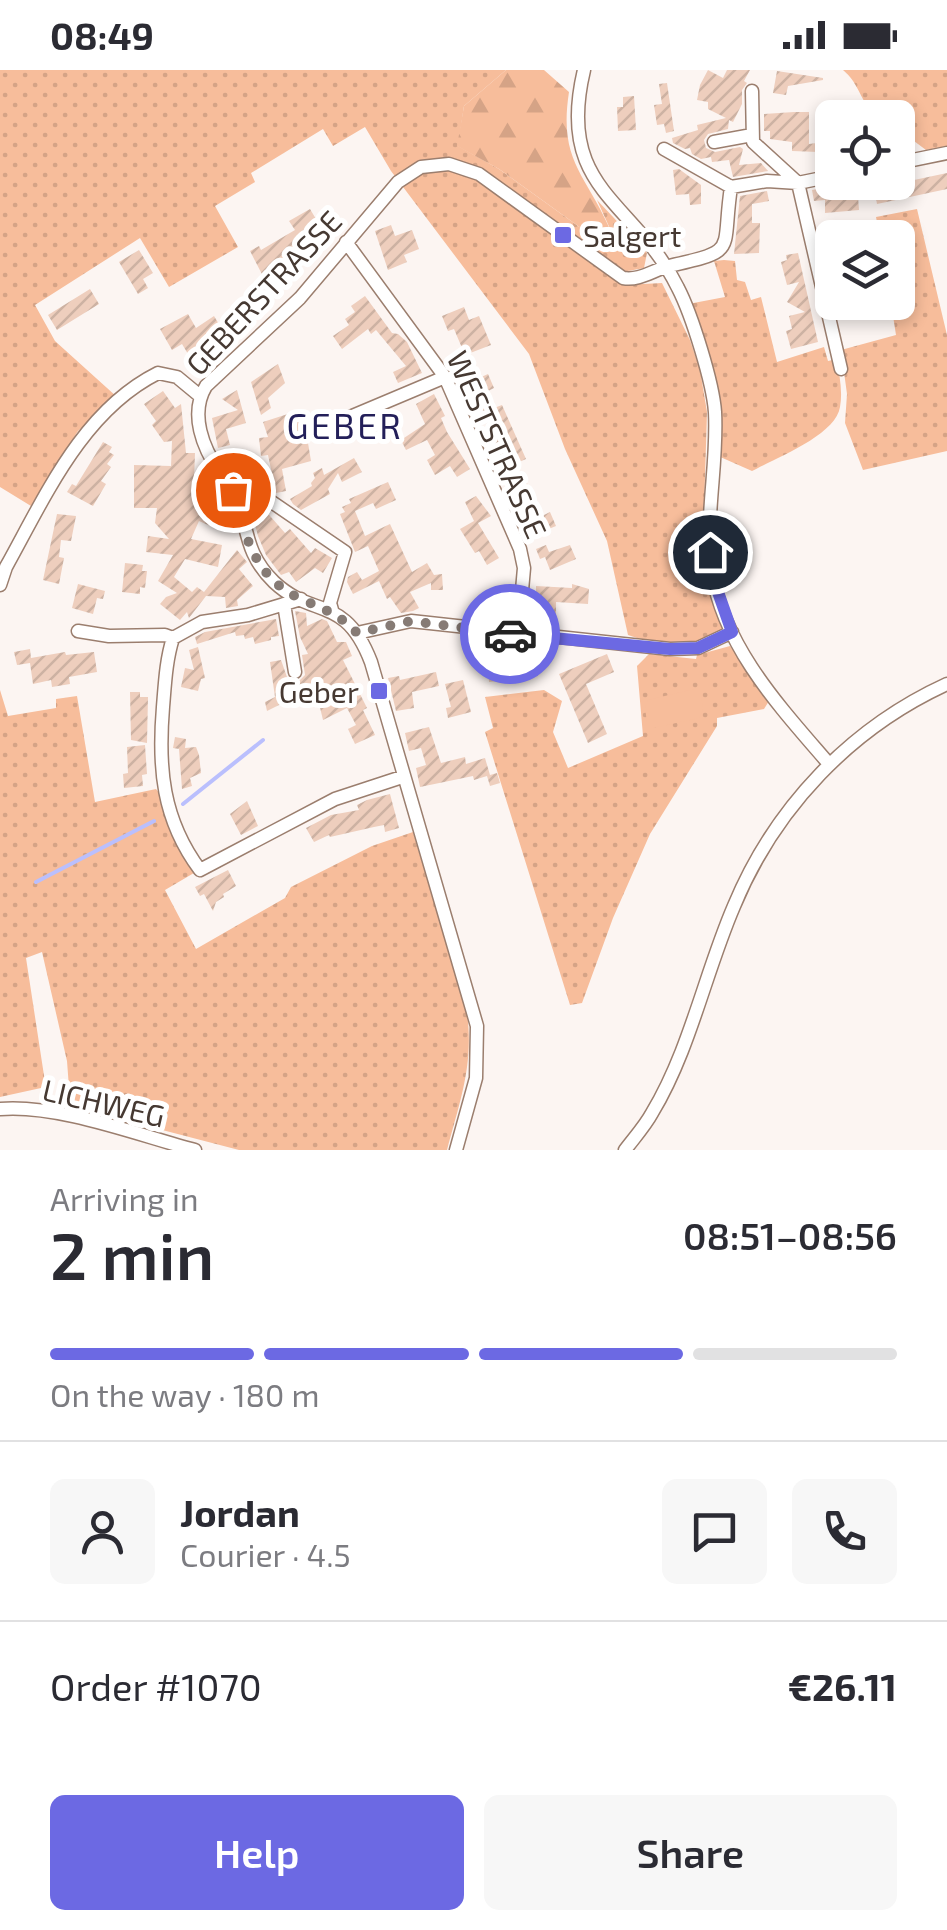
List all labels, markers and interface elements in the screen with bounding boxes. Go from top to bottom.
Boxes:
text: 08:49 [50,12,154,58]
map controls [815,100,915,320]
button: locate [815,100,915,200]
street label: GEBERSTRASSE [178,202,348,382]
place label: Salgert [583,217,681,253]
button: layers [815,220,915,320]
marker: Salgert [552,224,574,246]
street label: WESTSTRASSE [441,345,555,543]
district label: GEBER [286,404,404,446]
pin [191,448,276,533]
icon: bag [206,463,261,518]
pin [668,510,753,595]
icon: home [683,525,738,580]
courier [460,584,560,684]
icon: car [483,607,538,662]
place label: Geber [279,673,359,709]
marker: Geber [368,680,390,702]
street label: LICHWEG [39,1070,169,1134]
text: Arriving in [50,1179,199,1217]
text: 08:51–08:56 [683,1212,897,1258]
text: 2 min [50,1215,214,1293]
text: On the way · 180 m [50,1375,320,1413]
button: person [50,1479,155,1584]
button: chat [662,1479,767,1584]
button: phone [792,1479,897,1584]
text: Jordan [180,1489,300,1535]
text: Courier · 4.5 [180,1535,351,1573]
text: Order #1070 [50,1663,262,1709]
text: €26.11 [788,1663,897,1709]
button: Help [50,1795,464,1910]
button: Share [484,1795,897,1910]

